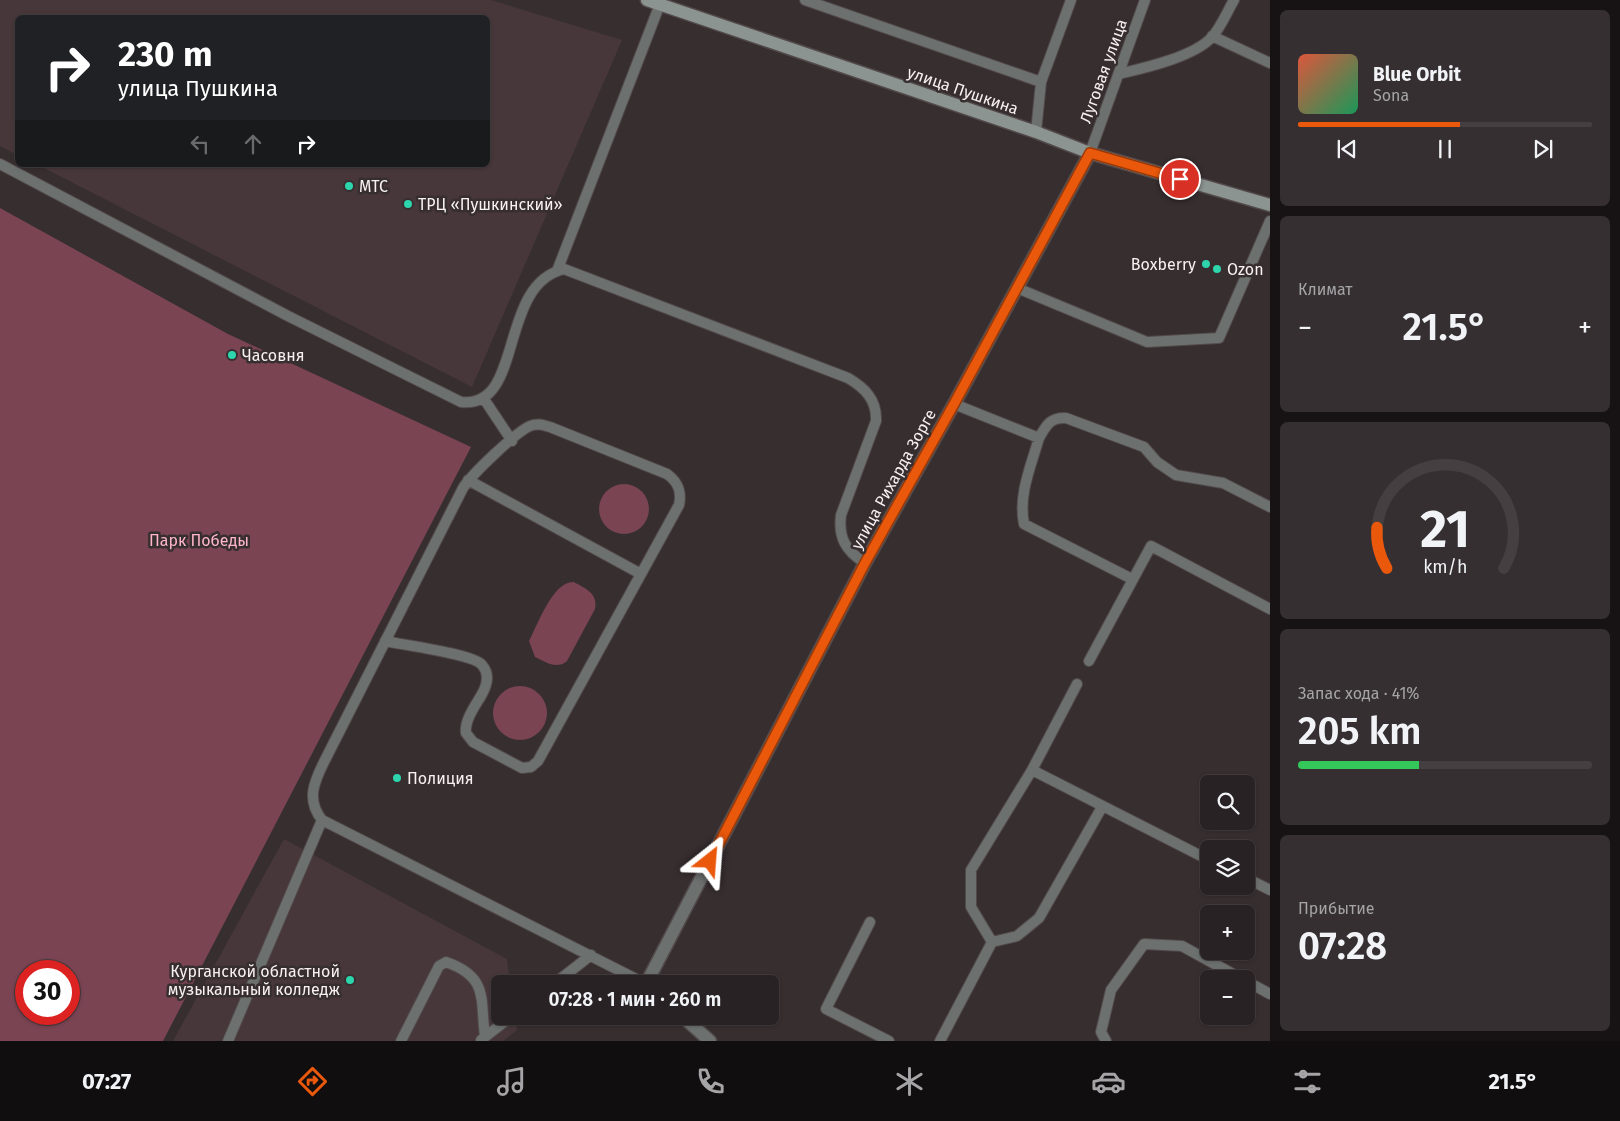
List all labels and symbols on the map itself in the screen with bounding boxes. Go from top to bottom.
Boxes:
street label: Луговая улица [1076,17,1131,126]
street label: улица Пушкина [905,63,1021,118]
pin [1159,158,1201,200]
place label: МТС [359,177,388,196]
marker: МТС [343,180,355,192]
place label: ТРЦ «Пушкинский» [418,195,563,214]
marker: ТРЦ «Пушкинский» [402,198,414,210]
place label: Boxberry [1131,255,1196,274]
marker: Boxberry [1200,258,1212,270]
place label: Ozon [1227,260,1264,279]
marker: Ozon [1211,263,1223,275]
place label: Часовня [242,346,305,365]
marker: Часовня [226,349,238,361]
street label: улица Рихарда Зорге [847,406,940,553]
park label: Парк Победы [149,531,249,550]
place label: Полиция [407,769,474,788]
marker: Полиция [391,772,403,784]
position arrow [683,834,735,886]
speed limit sign: 30 [15,960,80,1025]
place label: Курганской областной музыкальный колледж [168,962,340,999]
marker: Курганской областной музыкальный колледж [344,974,356,986]

